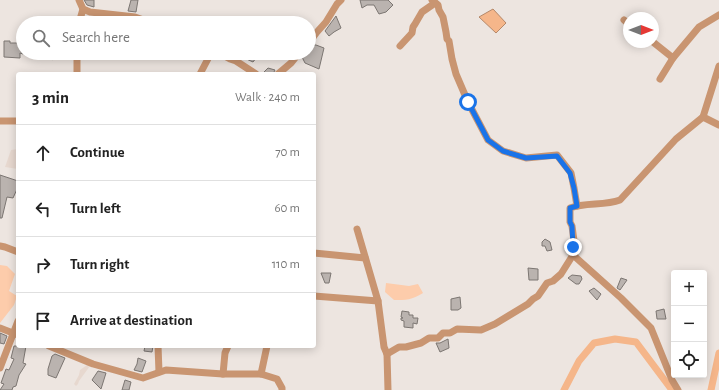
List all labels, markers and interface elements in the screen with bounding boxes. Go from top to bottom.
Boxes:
north arrow [623,12,659,48]
search box [16,16,316,60]
icon: search [30,27,52,49]
text: Search here [62,30,130,45]
text: 3 min [32,89,69,106]
text: Walk · 240 m [235,91,300,104]
route start [459,93,477,111]
icon: ahead [32,142,54,164]
text: Continue [70,145,125,160]
text: 70 m [275,146,300,159]
icon: left [32,198,54,220]
text: Turn left [70,201,121,216]
text: 60 m [274,202,300,215]
route end [564,238,582,256]
icon: right [32,254,54,276]
text: Turn right [70,257,129,272]
text: 110 m [272,258,300,271]
map controls [671,270,707,378]
button: + [671,270,707,306]
button: − [671,306,707,342]
icon: arrive [32,310,54,332]
text: Arrive at destination [70,313,193,328]
button: locate [671,342,707,378]

